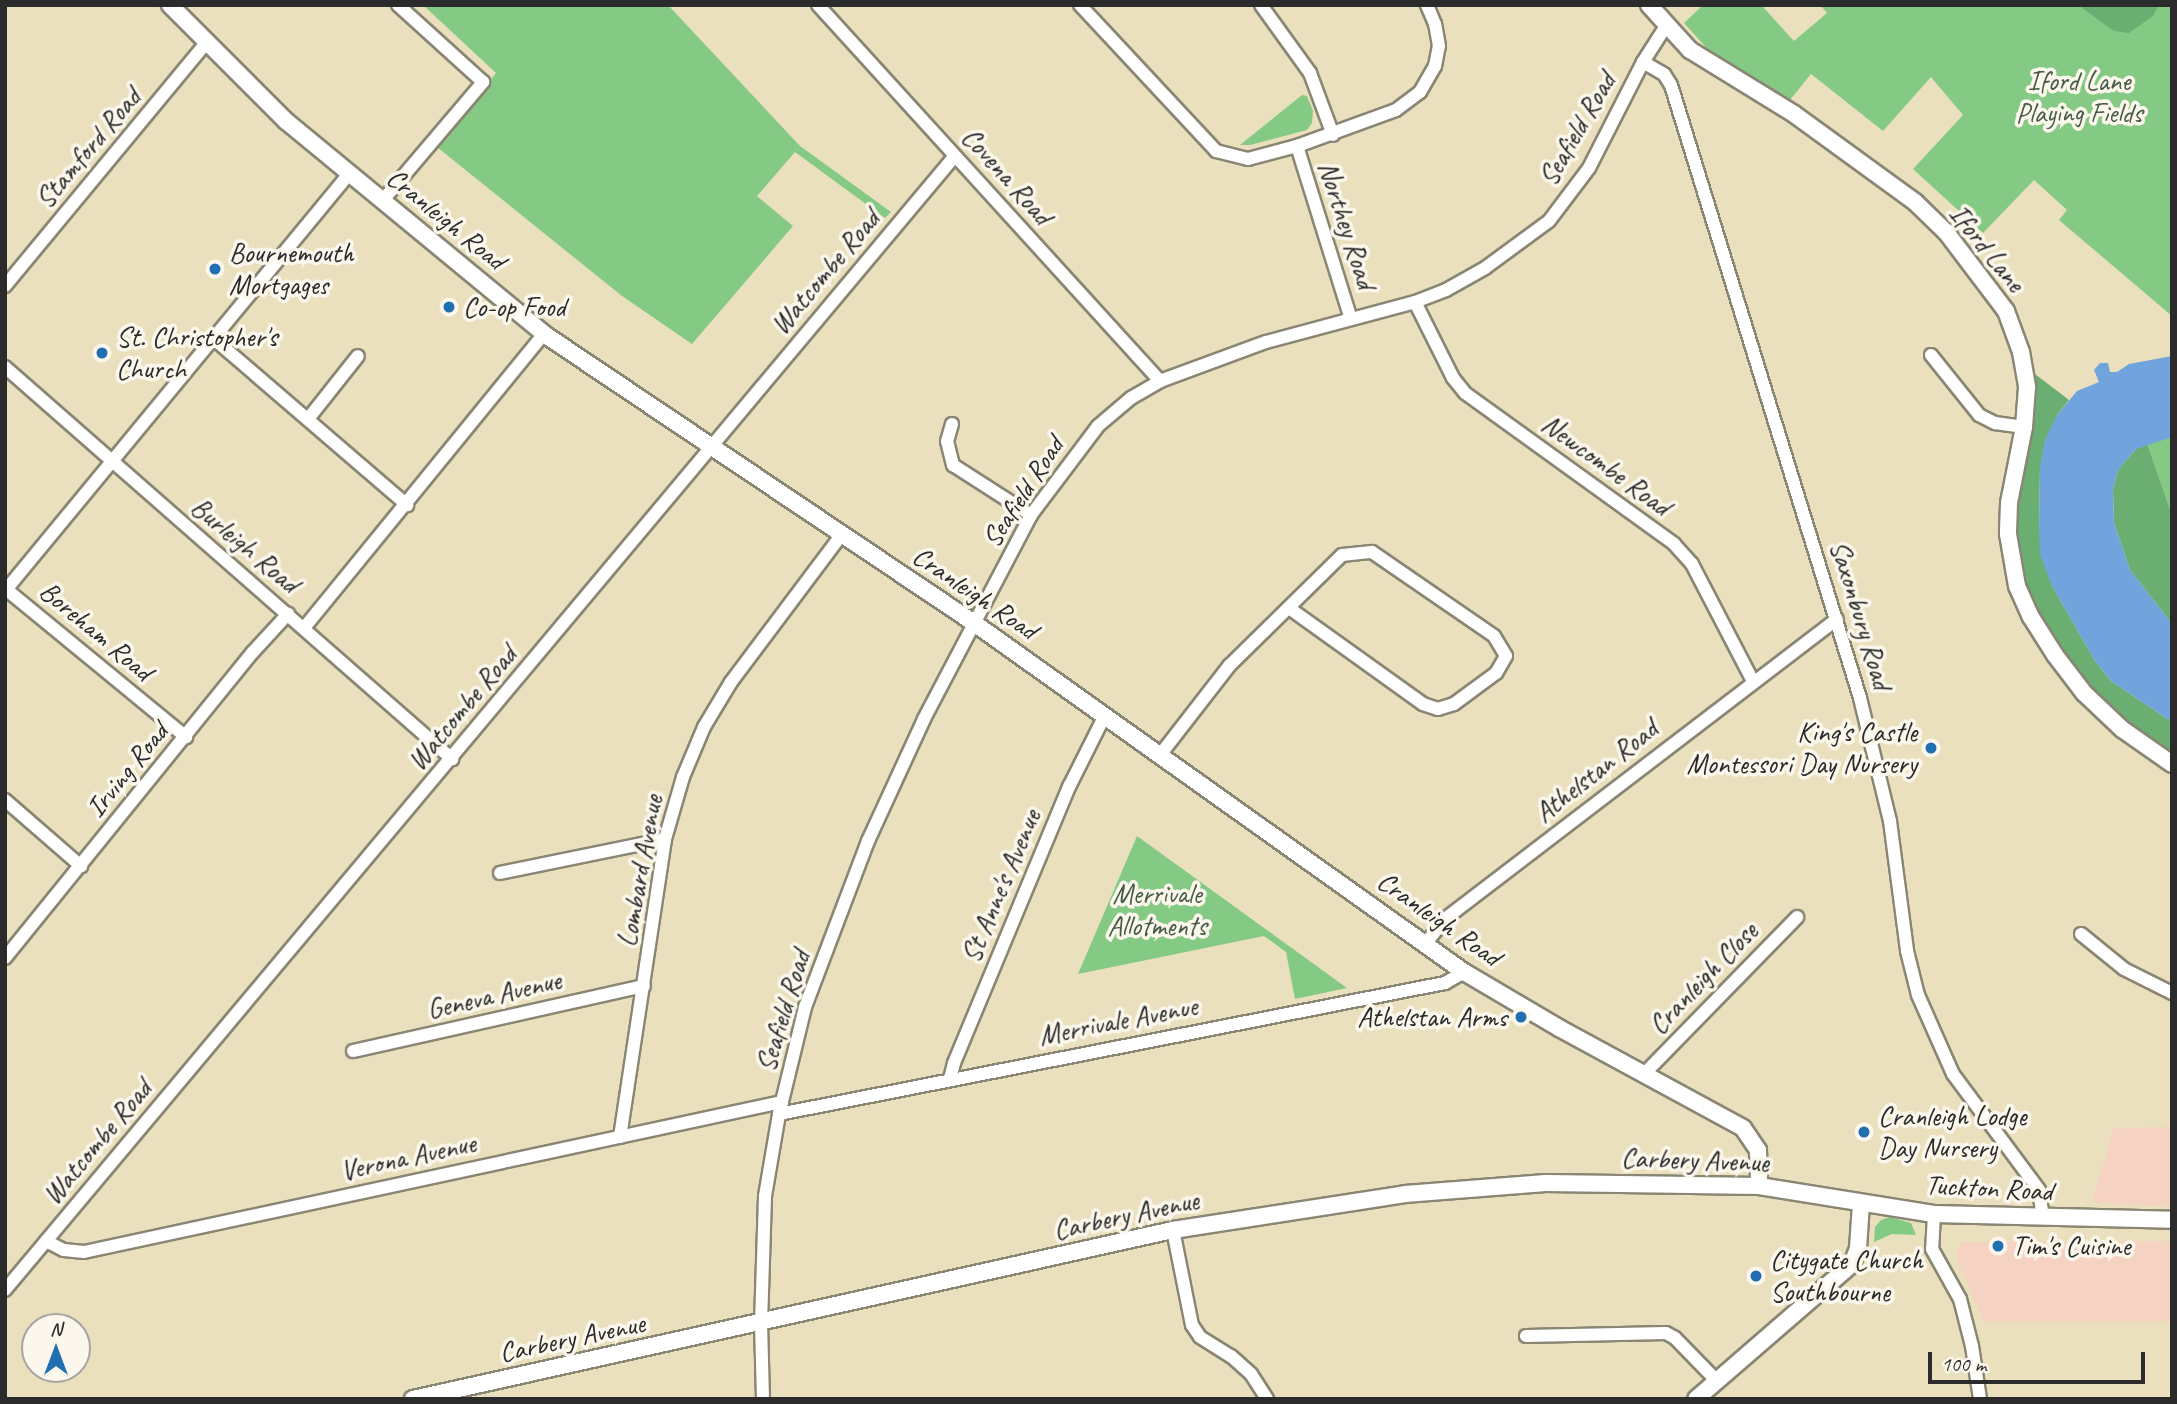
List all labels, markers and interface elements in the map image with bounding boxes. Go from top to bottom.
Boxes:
park label: Iford Lane Playing Fields [2016,64,2142,130]
street label: Seafield Road [1531,67,1623,191]
street label: Stamford Road [28,81,148,215]
street label: Covena Road [955,120,1059,232]
street label: Northey Road [1311,158,1383,292]
street label: Cranleigh Road [380,161,512,277]
street label: Iford Lane [1941,197,2033,299]
street label: Watcombe Road [763,203,887,341]
place label: Bournemouth Mortgages [229,236,353,302]
marker: Bournemouth Mortgages [207,261,223,277]
place label: Co-op Food [463,290,565,324]
marker: Co-op Food [441,299,457,315]
place label: St. Christopher's Church [116,320,277,386]
marker: St. Christopher's Church [94,345,110,361]
street label: Newcombe Road [1535,407,1677,523]
street label: Seafield Road [975,431,1071,553]
street label: Burleigh Road [184,490,306,600]
street label: Saxonbury Road [1822,537,1900,693]
street label: Cranleigh Road [906,539,1044,647]
street label: Boreham Road [33,574,159,688]
street label: Watcombe Road [400,639,524,777]
street label: Athelstan Road [1528,713,1664,829]
place label: King's Castle Montessori Day Nursery [1685,715,1917,781]
street label: Irving Road [79,716,175,824]
marker: King's Castle Montessori Day Nursery [1923,740,1939,756]
street label: Lombard Avenue [610,793,670,949]
street label: St Anne's Avenue [954,805,1048,967]
street label: Cranleigh Road [1371,864,1507,974]
park label: Merrivale Allotments [1108,877,1206,943]
street label: Cranleigh Close [1641,915,1765,1041]
street label: Seafield Road [749,946,817,1076]
street label: Geneva Avenue [424,963,564,1027]
street label: Merrivale Avenue [1036,989,1200,1053]
place label: Athelstan Arms [1357,1000,1507,1034]
marker: Athelstan Arms [1513,1009,1529,1025]
street label: Watcombe Road [35,1073,159,1211]
place label: Cranleigh Lodge Day Nursery [1878,1099,2026,1165]
marker: Cranleigh Lodge Day Nursery [1856,1124,1872,1140]
street label: Verona Avenue [337,1126,479,1188]
street label: Carbery Avenue [1621,1141,1769,1179]
street label: Tuckton Road [1925,1168,2053,1208]
street label: Carbery Avenue [1050,1183,1202,1247]
place label: Tim's Cuisine [2012,1229,2130,1263]
marker: Tim's Cuisine [1990,1238,2006,1254]
place label: Citygate Church Southbourne [1770,1243,1924,1309]
marker: Citygate Church Southbourne [1748,1268,1764,1284]
street label: Carbery Avenue [496,1306,648,1370]
north arrow [21,1313,91,1383]
text: N [50,1317,62,1341]
scale bar [1932,1338,2149,1382]
text: 100 m [1941,1351,1986,1377]

